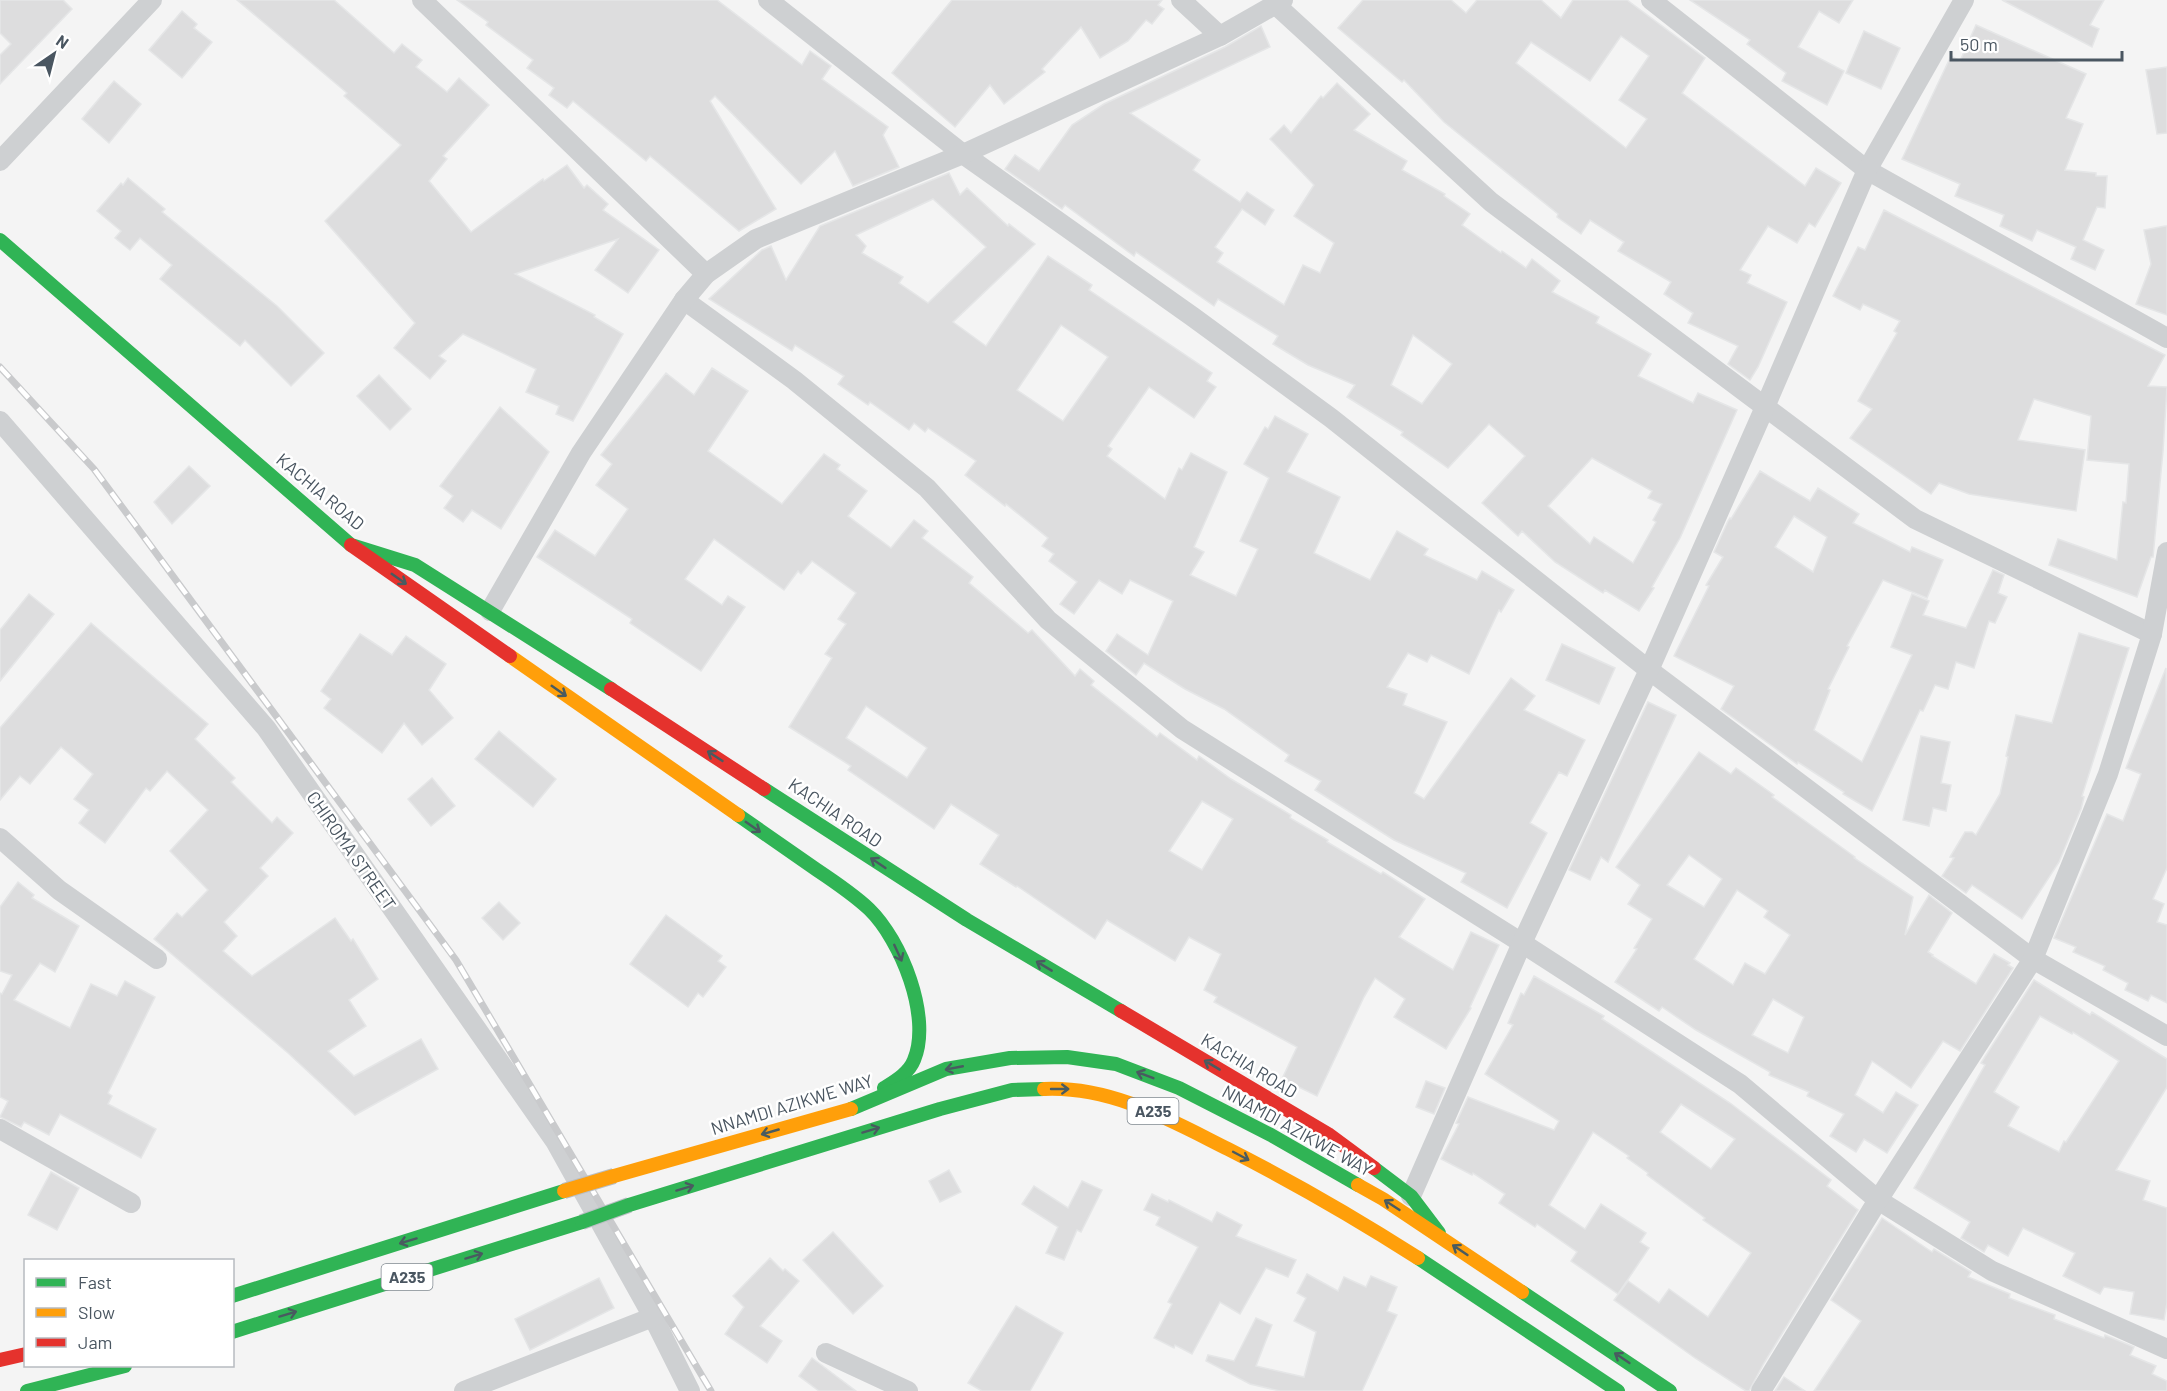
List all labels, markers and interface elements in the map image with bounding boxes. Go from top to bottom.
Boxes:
north arrow [24,24,84,84]
scale bar [1951,24,2122,62]
text: N [53,30,73,52]
text: 50 m [1960,33,1998,55]
street label: KACHIA ROAD [272,448,369,534]
one-way arrow [391,573,407,585]
one-way arrow [551,685,567,697]
one-way arrow [707,750,724,762]
street label: KACHIA ROAD [785,773,887,852]
street label: CHIROMA STREET [303,787,401,914]
one-way arrow [745,821,761,833]
one-way arrow [871,857,887,869]
one-way arrow [892,944,904,962]
one-way arrow [1036,959,1053,971]
street label: KACHIA ROAD [1197,1028,1302,1102]
one-way arrow [1204,1059,1221,1071]
one-way arrow [944,1063,964,1074]
street label: NNAMDI AZIKWE WAY [708,1069,875,1139]
one-way arrow [1136,1069,1155,1080]
street label: NNAMDI AZIKWE WAY [1219,1080,1376,1181]
one-way arrow [1050,1083,1070,1095]
road number: A235 [1128,1098,1178,1124]
one-way arrow [861,1124,880,1135]
one-way arrow [761,1127,780,1138]
one-way arrow [1232,1150,1250,1162]
one-way arrow [675,1182,694,1193]
one-way arrow [1384,1199,1401,1211]
one-way arrow [399,1236,418,1247]
one-way arrow [1452,1243,1469,1255]
one-way arrow [464,1250,483,1261]
legend [24,1259,234,1367]
road number: A235 [382,1264,432,1290]
text: Fast [78,1271,112,1293]
text: Slow [78,1301,115,1323]
one-way arrow [278,1308,297,1319]
text: Jam [78,1331,112,1353]
one-way arrow [1613,1352,1630,1365]

